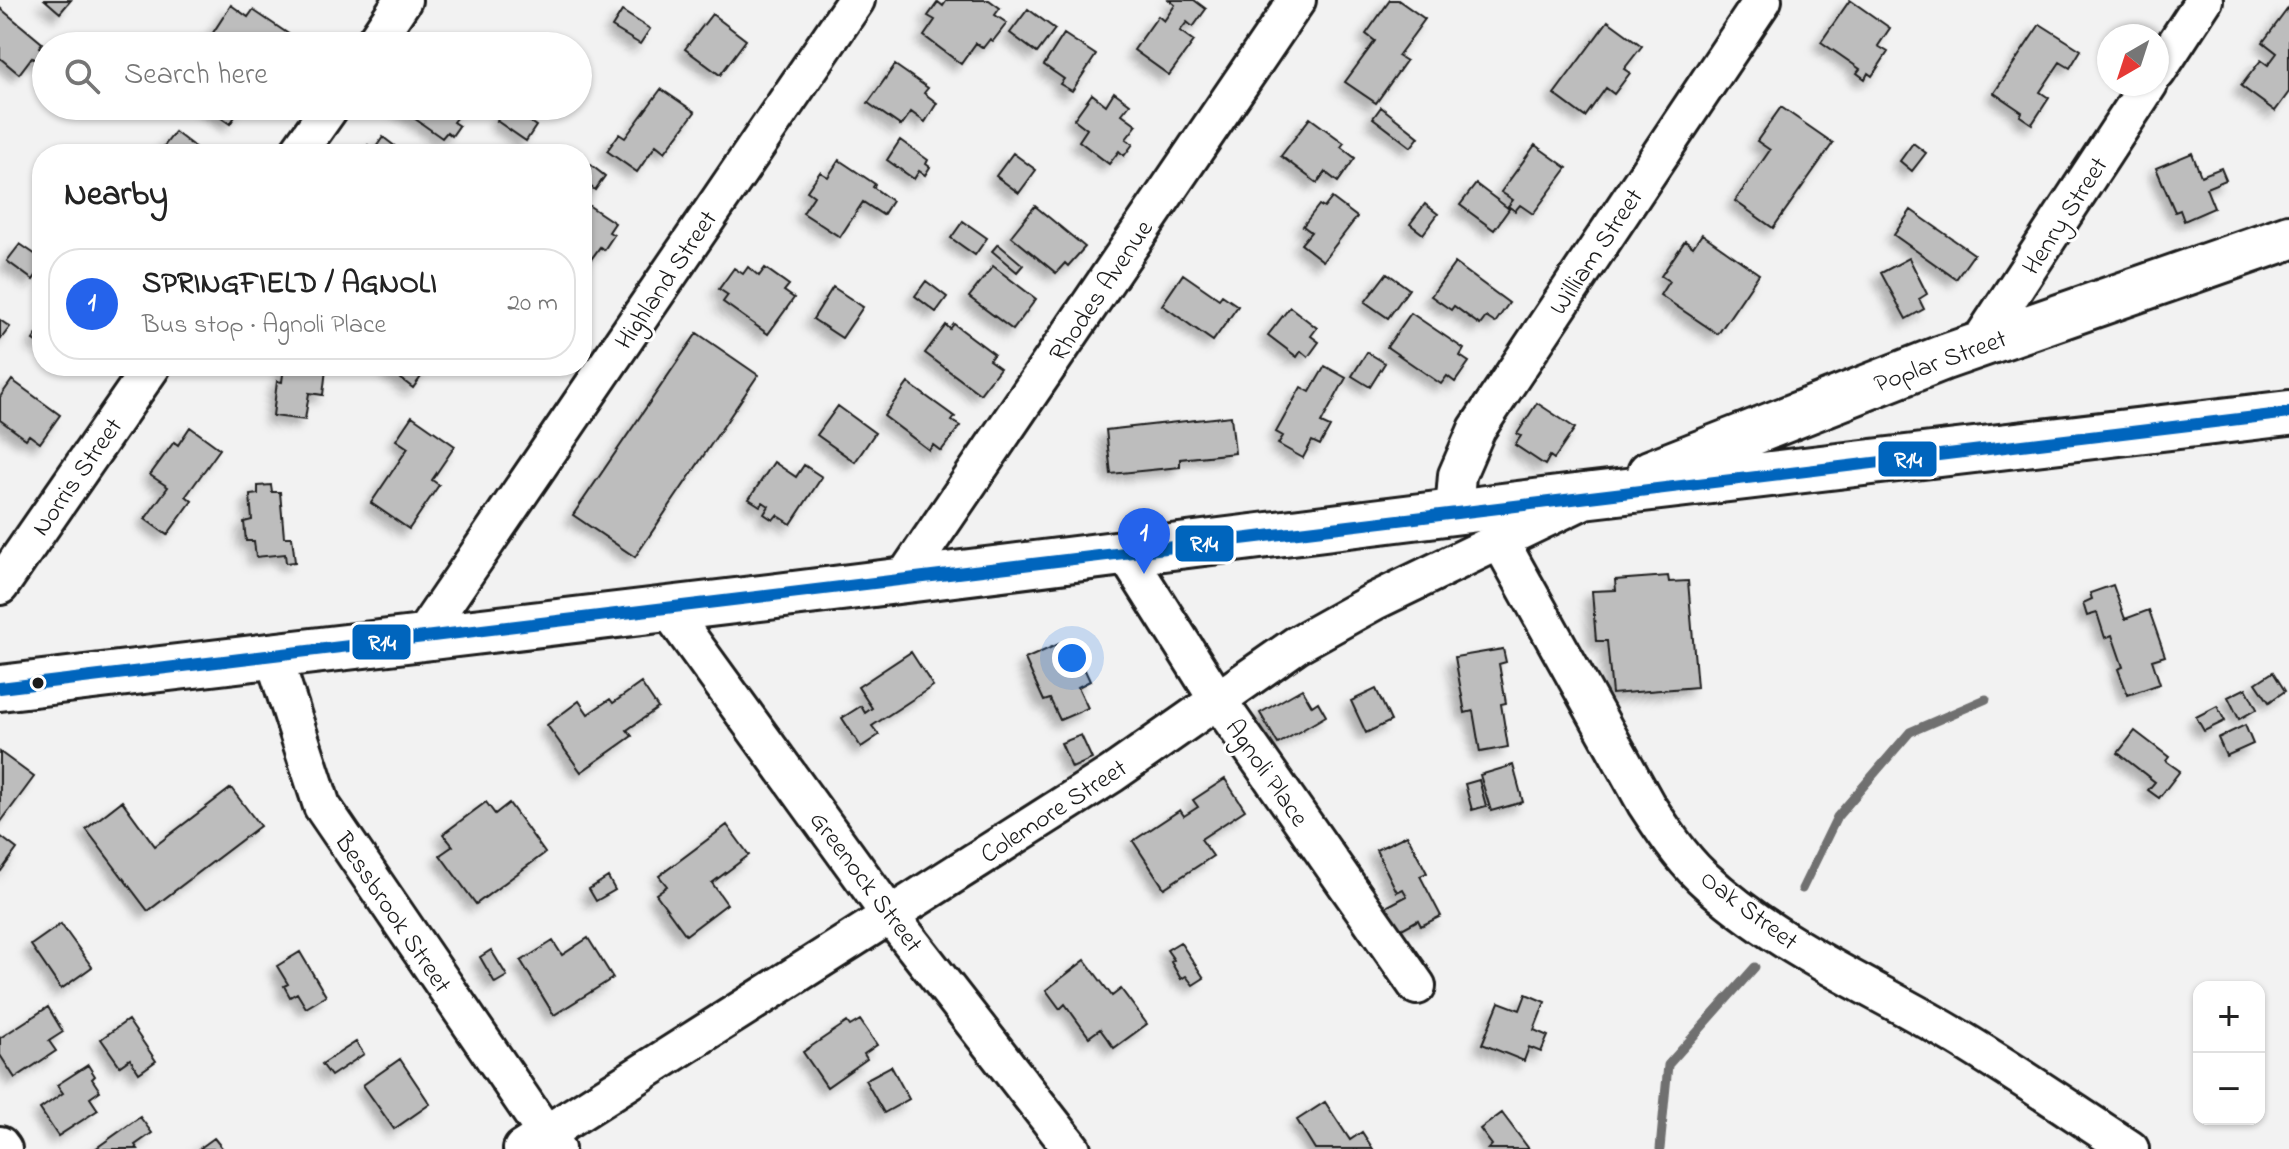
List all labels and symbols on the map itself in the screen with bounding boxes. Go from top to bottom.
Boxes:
north arrow [2097,24,2169,96]
street label: Henry Street [2014,150,2119,283]
street label: William Street [1541,181,1654,324]
street label: Highland Street [607,203,728,358]
street label: Rhodes Avenue [1041,213,1164,370]
street label: Poplar Street [1869,321,2013,404]
street label: Norris Street [24,410,133,545]
line badge: R14 [1877,440,1938,478]
text: R14 [1894,446,1923,478]
pin: 1 [1118,508,1170,574]
line badge: R14 [1174,524,1235,563]
text: R14 [1190,530,1219,562]
line badge: R14 [351,623,412,661]
text: R14 [368,629,397,661]
your location [1052,638,1092,678]
unlabelled marker [30,675,46,691]
street label: Agnoli Place [1214,712,1317,836]
street label: Colemore Street [974,751,1136,874]
street label: Greenock Street [799,804,931,962]
street label: Bessbrook Street [323,825,460,1002]
street label: Oak Street [1691,862,1806,961]

